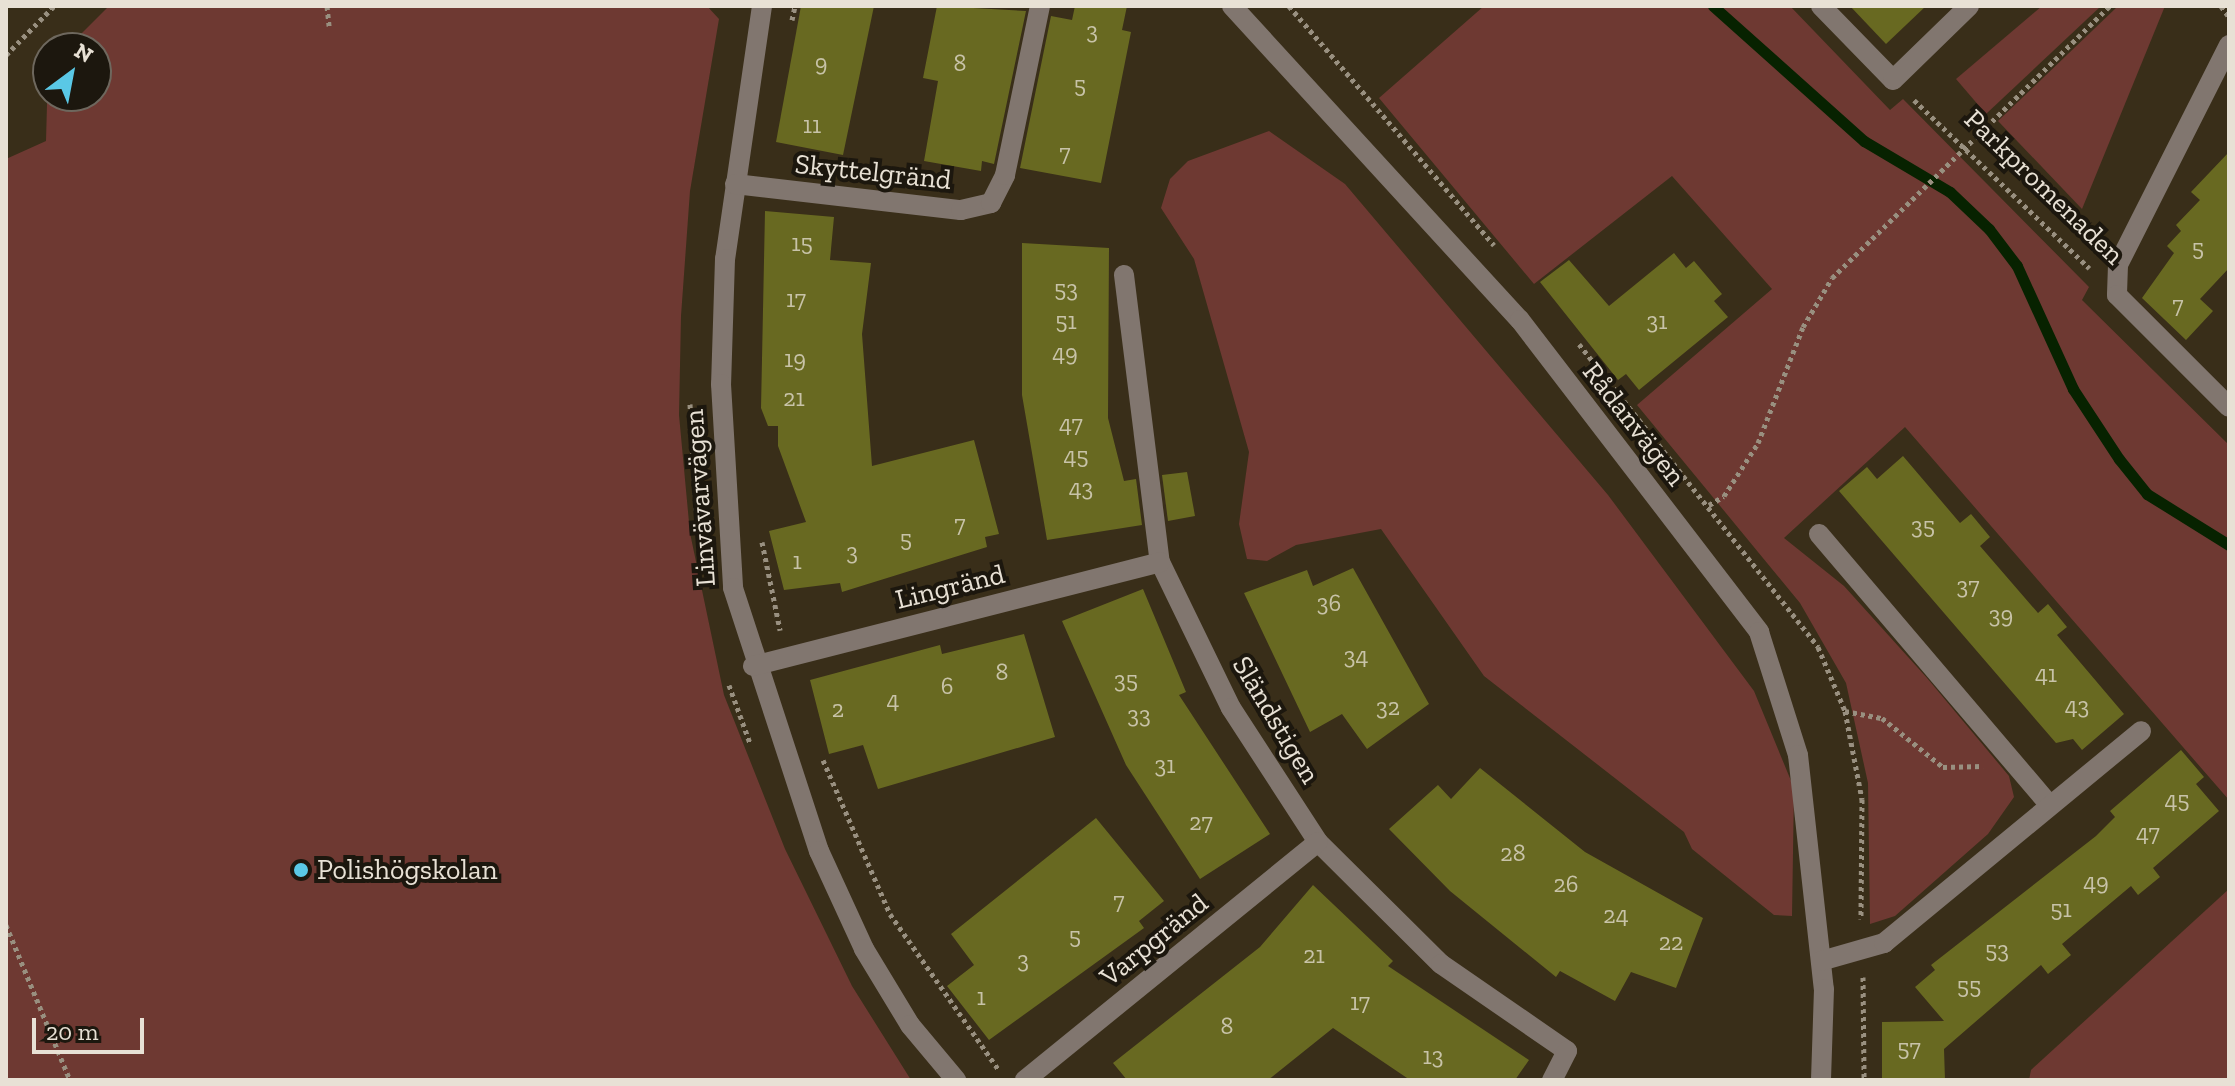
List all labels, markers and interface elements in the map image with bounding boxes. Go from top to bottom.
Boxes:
house number: 3 [1086,17,1098,45]
north arrow [32,32,112,112]
text: N [70,37,98,69]
house number: 9 [815,49,827,77]
house number: 8 [954,49,966,77]
house number: 5 [1074,71,1086,99]
street label: Parkpromenaden [1957,102,2131,272]
house number: 11 [803,111,821,139]
house number: 7 [1059,139,1071,167]
street label: Skyttelgränd [793,147,953,197]
house number: 15 [791,229,813,257]
house number: 5 [2192,234,2204,262]
house number: 53 [1054,275,1078,303]
house number: 17 [786,285,806,313]
house number: 7 [2172,291,2184,319]
house number: 51 [1055,307,1077,335]
house number: 31 [1647,307,1667,335]
house number: 49 [1052,339,1078,367]
house number: 19 [784,345,806,373]
street label: Rådanvägen [1575,356,1693,492]
house number: 21 [783,384,805,412]
street label: Linvävarvägen [677,408,723,588]
house number: 47 [1059,410,1083,438]
house number: 45 [1063,442,1089,470]
house number: 43 [1069,474,1093,502]
house number: 7 [954,510,966,538]
house number: 35 [1911,512,1935,540]
house number: 5 [900,525,912,553]
house number: 3 [846,538,858,566]
house number: 1 [792,547,802,575]
street label: Lingränd [892,557,1008,617]
house number: 37 [1956,572,1980,600]
house number: 36 [1317,589,1341,617]
house number: 39 [1989,601,2013,629]
house number: 34 [1344,642,1368,670]
street label: Sländstigen [1225,650,1327,790]
house number: 8 [996,658,1008,686]
house number: 41 [2035,660,2057,688]
house number: 35 [1114,666,1138,694]
house number: 6 [941,672,953,700]
house number: 4 [887,686,899,714]
house number: 43 [2065,692,2089,720]
house number: 32 [1376,693,1400,721]
house number: 2 [832,695,844,723]
house number: 33 [1127,701,1151,729]
house number: 31 [1155,751,1175,779]
house number: 45 [2164,786,2190,814]
house number: 27 [1189,808,1213,836]
house number: 47 [2136,819,2160,847]
house number: 28 [1500,839,1526,867]
place label: Polishögskolan [317,853,497,887]
marker: Polishögskolan [292,861,310,879]
house number: 49 [2083,868,2109,896]
house number: 26 [1553,870,1579,898]
street label: Varpgränd [1093,886,1215,994]
house number: 7 [1113,887,1125,915]
house number: 51 [2050,895,2072,923]
house number: 24 [1603,901,1629,929]
house number: 5 [1069,922,1081,950]
house number: 22 [1659,928,1683,956]
house number: 53 [1985,936,2009,964]
house number: 21 [1303,941,1325,969]
house number: 3 [1017,946,1029,974]
house number: 55 [1957,972,1981,1000]
house number: 1 [976,983,986,1011]
house number: 17 [1350,988,1370,1016]
scale bar [36,1002,148,1052]
house number: 8 [1221,1012,1233,1040]
text: 20 m [46,1017,98,1046]
house number: 57 [1897,1034,1921,1062]
house number: 13 [1423,1042,1443,1070]

